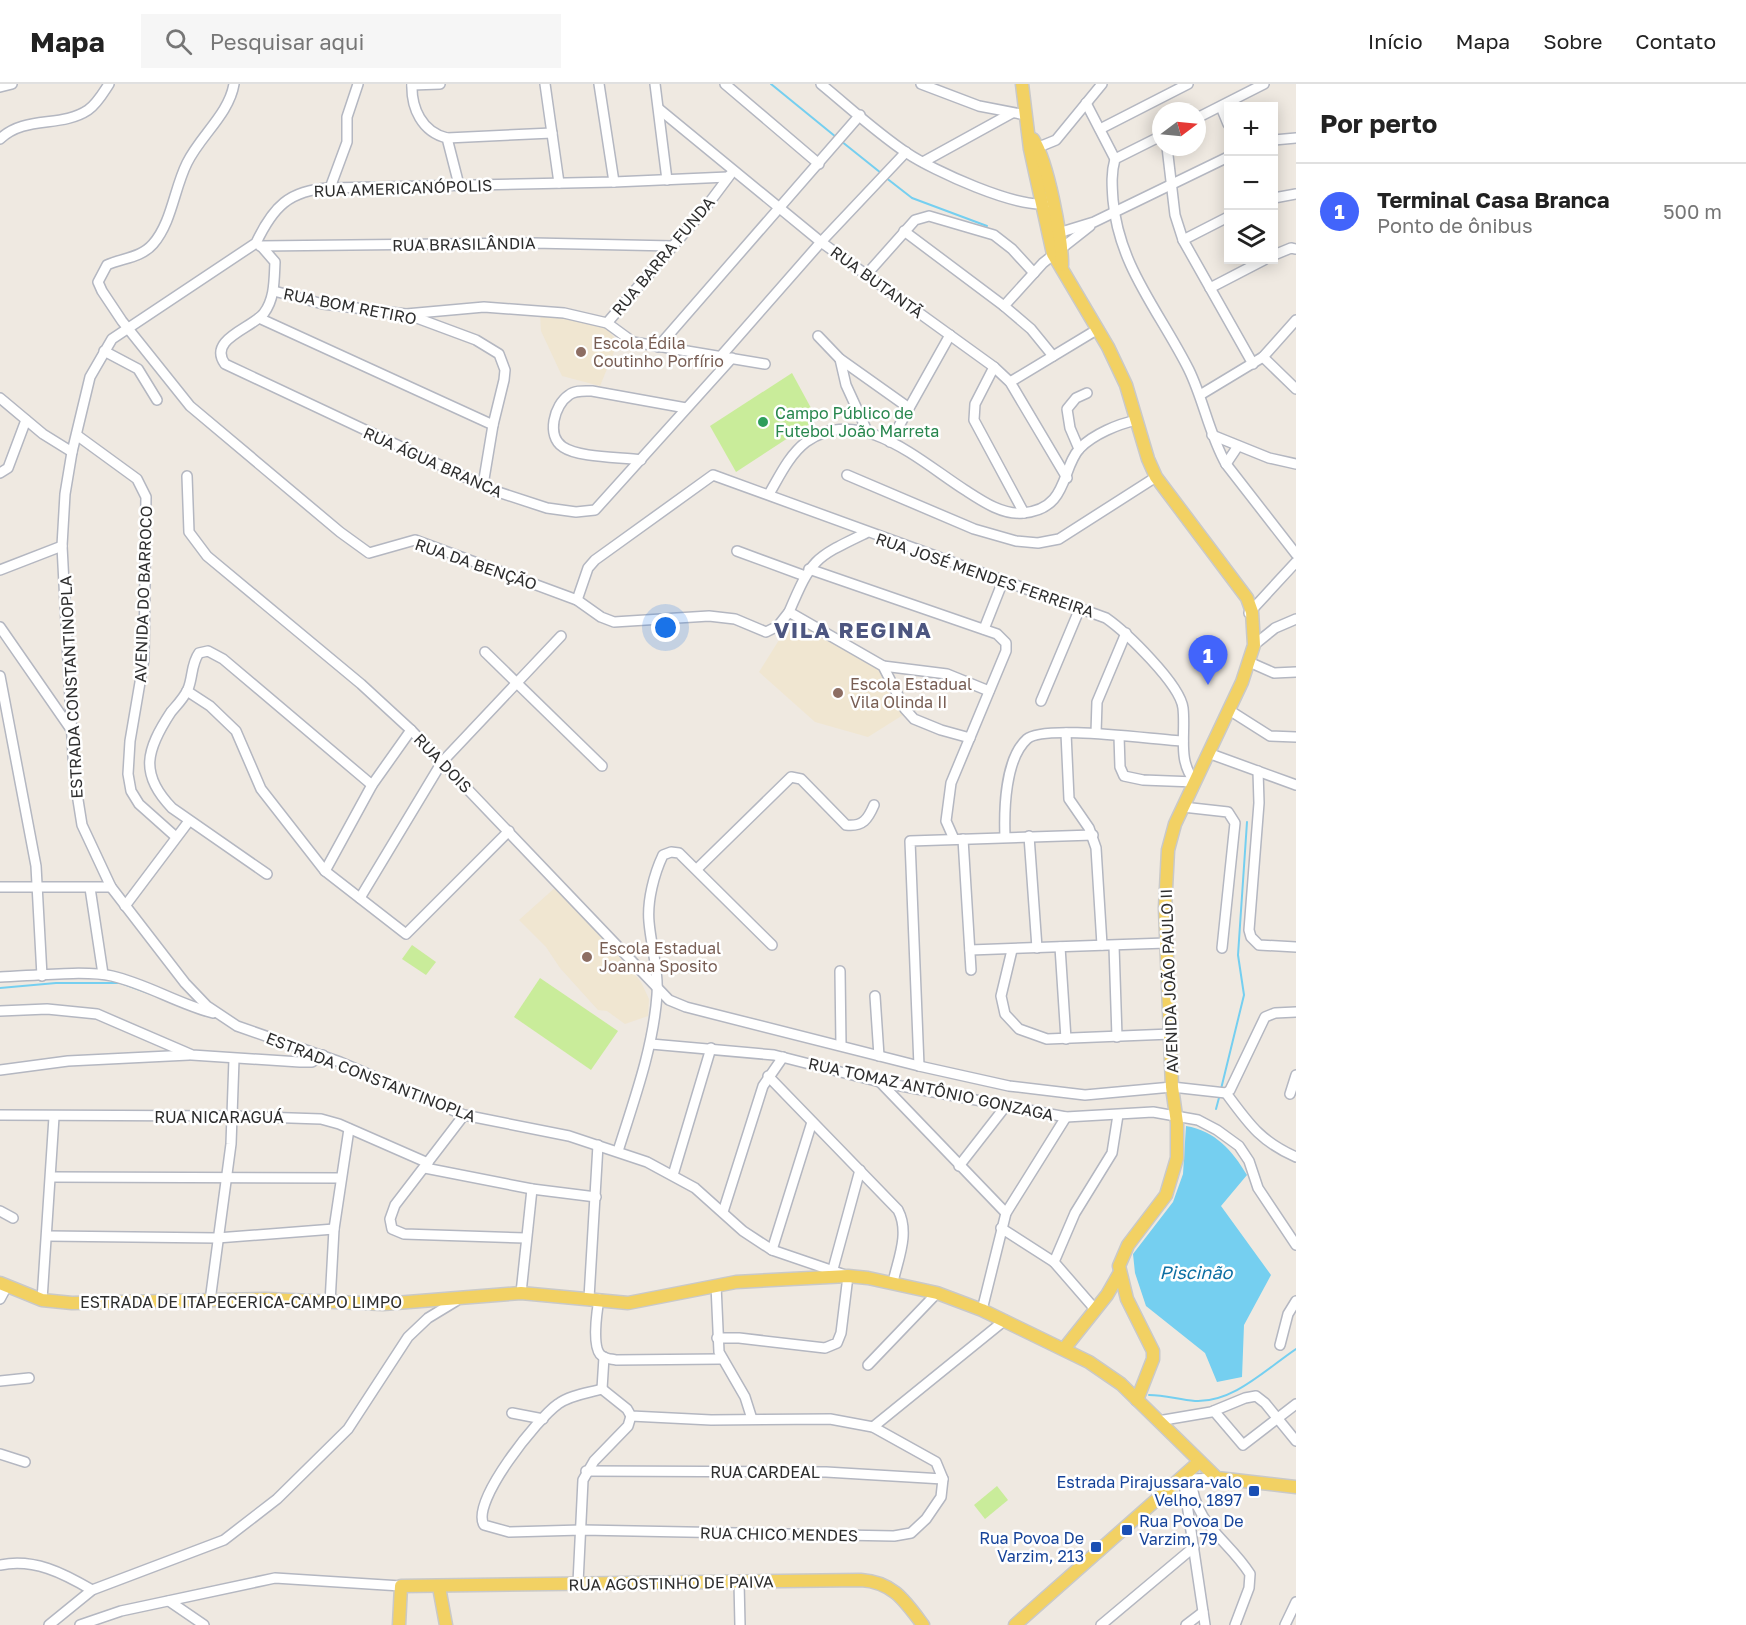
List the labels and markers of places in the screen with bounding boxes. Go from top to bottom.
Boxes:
place label: Escola Édila Coutinho Porfírio [593,333,724,371]
marker: Escola Édila Coutinho Porfírio [574,345,588,359]
place label: Campo Público de Futebol João Marreta [775,403,939,441]
marker: Campo Público de Futebol João Marreta [756,415,770,429]
pin: 1 [1188,636,1228,685]
place label: Escola Estadual Vila Olinda II [850,674,972,712]
marker: Escola Estadual Vila Olinda II [831,686,845,700]
place label: Escola Estadual Joanna Sposito [599,938,721,976]
marker: Escola Estadual Joanna Sposito [580,950,594,964]
place label: Estrada Pirajussara-valo Velho, 1897 [1057,1472,1242,1510]
marker: Estrada Pirajussara-valo Velho, 1897 [1247,1484,1261,1498]
place label: Rua Povoa De Varzim, 79 [1139,1511,1244,1549]
marker: Rua Povoa De Varzim, 79 [1120,1523,1134,1537]
place label: Rua Povoa De Varzim, 213 [979,1528,1084,1566]
marker: Rua Povoa De Varzim, 213 [1089,1540,1103,1554]

